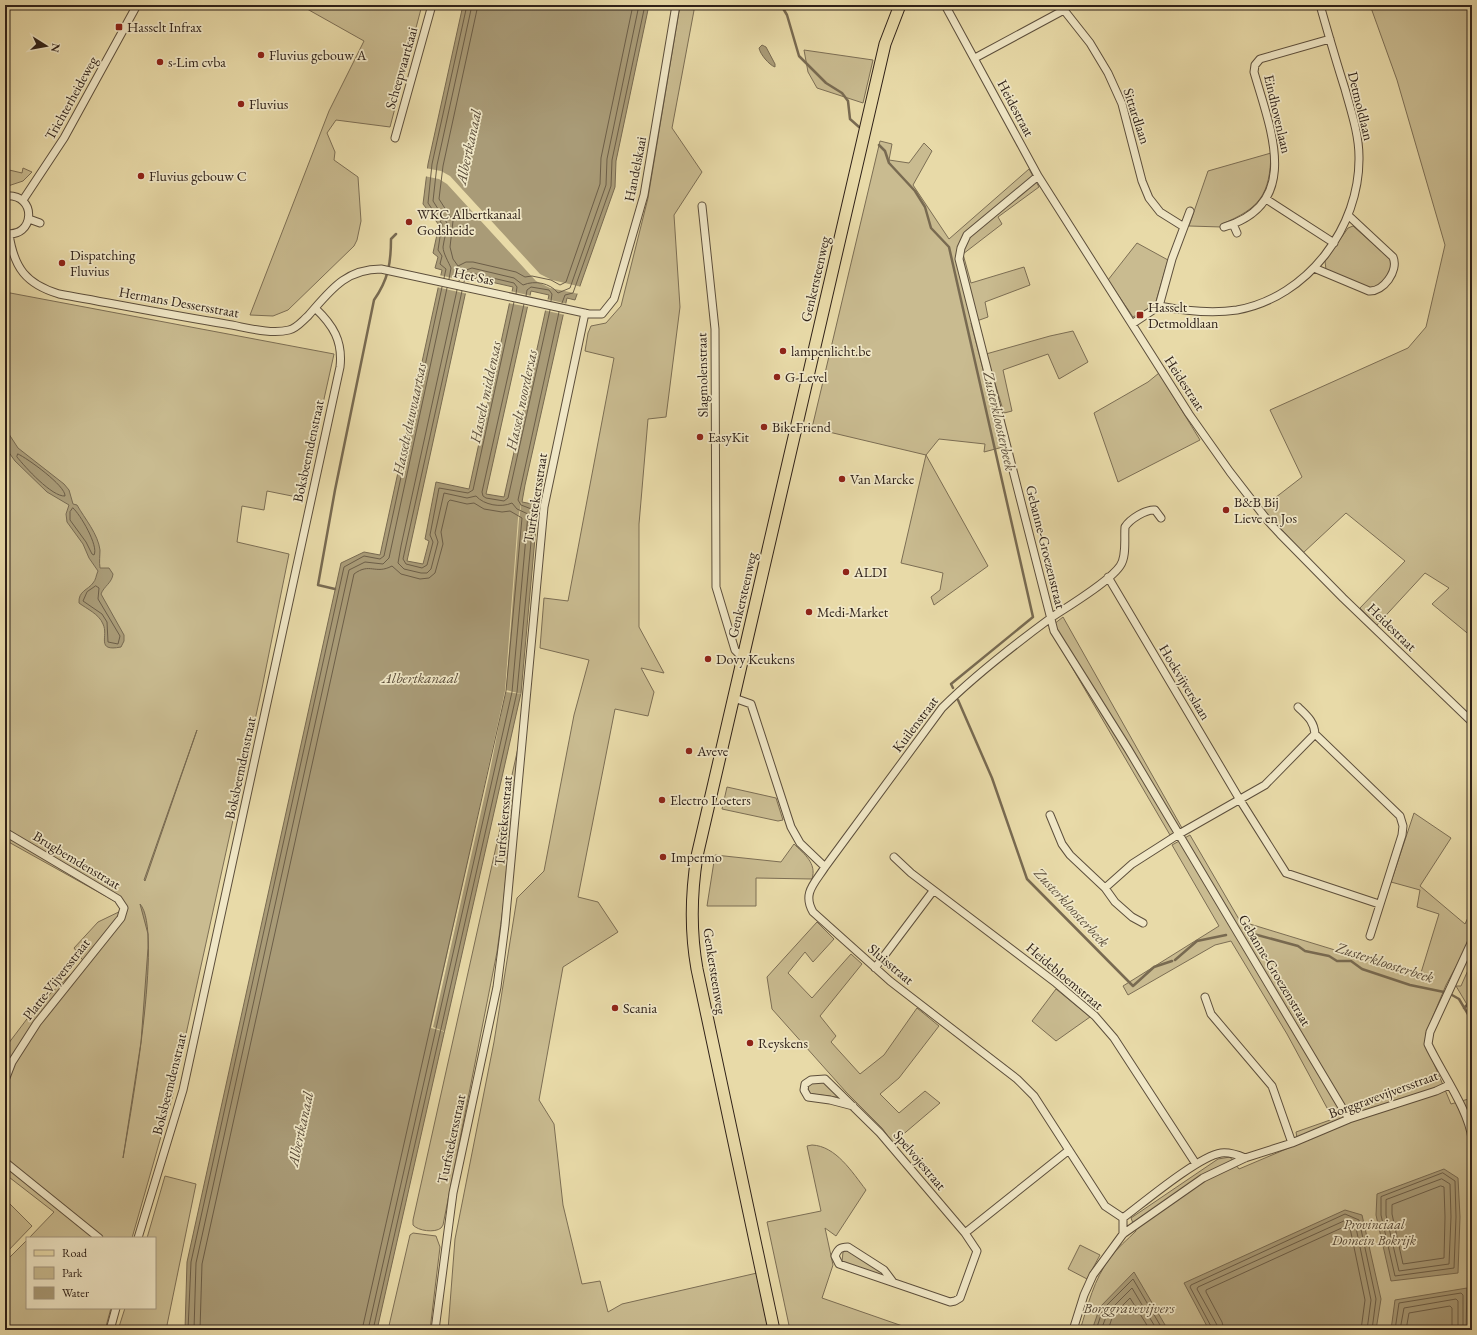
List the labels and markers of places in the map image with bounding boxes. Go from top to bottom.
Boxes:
place label: Hasselt Infrax [127,18,202,36]
marker: Hasselt Infrax [114,22,124,32]
place label: Fluvius gebouw A [269,46,367,64]
marker: Fluvius gebouw A [256,50,266,60]
place label: s-Lim cvba [168,53,226,71]
marker: s-Lim cvba [155,57,165,67]
place label: Fluvius [249,95,289,113]
marker: Fluvius [236,99,246,109]
place label: Fluvius gebouw C [149,167,247,185]
marker: Fluvius gebouw C [136,171,146,181]
place label: WKC Albertkanaal Godsheide [417,205,522,239]
marker: WKC Albertkanaal Godsheide [404,217,414,227]
place label: Dispatching Fluvius [70,246,136,280]
marker: Dispatching Fluvius [57,258,67,268]
place label: Hasselt Detmoldlaan [1148,298,1219,332]
marker: Hasselt Detmoldlaan [1135,310,1145,320]
place label: lampenlicht.be [791,342,871,360]
marker: lampenlicht.be [778,346,788,356]
place label: G-Level [785,368,828,386]
marker: G-Level [772,372,782,382]
place label: BikeFriend [772,418,832,436]
marker: BikeFriend [759,422,769,432]
place label: EasyKit [708,428,750,446]
marker: EasyKit [695,432,705,442]
place label: Van Marcke [850,470,915,488]
marker: Van Marcke [837,474,847,484]
place label: B&B Bij Lieve en Jos [1234,493,1297,527]
marker: B&B Bij Lieve en Jos [1221,505,1231,515]
place label: ALDI [853,563,887,581]
marker: ALDI [841,567,851,577]
place label: Medi-Market [817,603,889,621]
marker: Medi-Market [804,607,814,617]
place label: Dovy Keukens [716,650,795,668]
marker: Dovy Keukens [703,654,713,664]
place label: Aveve [696,742,729,760]
marker: Aveve [684,746,694,756]
place label: Electro Loeters [670,791,751,809]
marker: Electro Loeters [657,795,667,805]
place label: Impermo [671,848,722,866]
marker: Impermo [658,852,668,862]
place label: Scania [623,999,657,1017]
marker: Scania [610,1003,620,1013]
place label: Reyskens [758,1034,809,1052]
marker: Reyskens [745,1038,755,1048]

